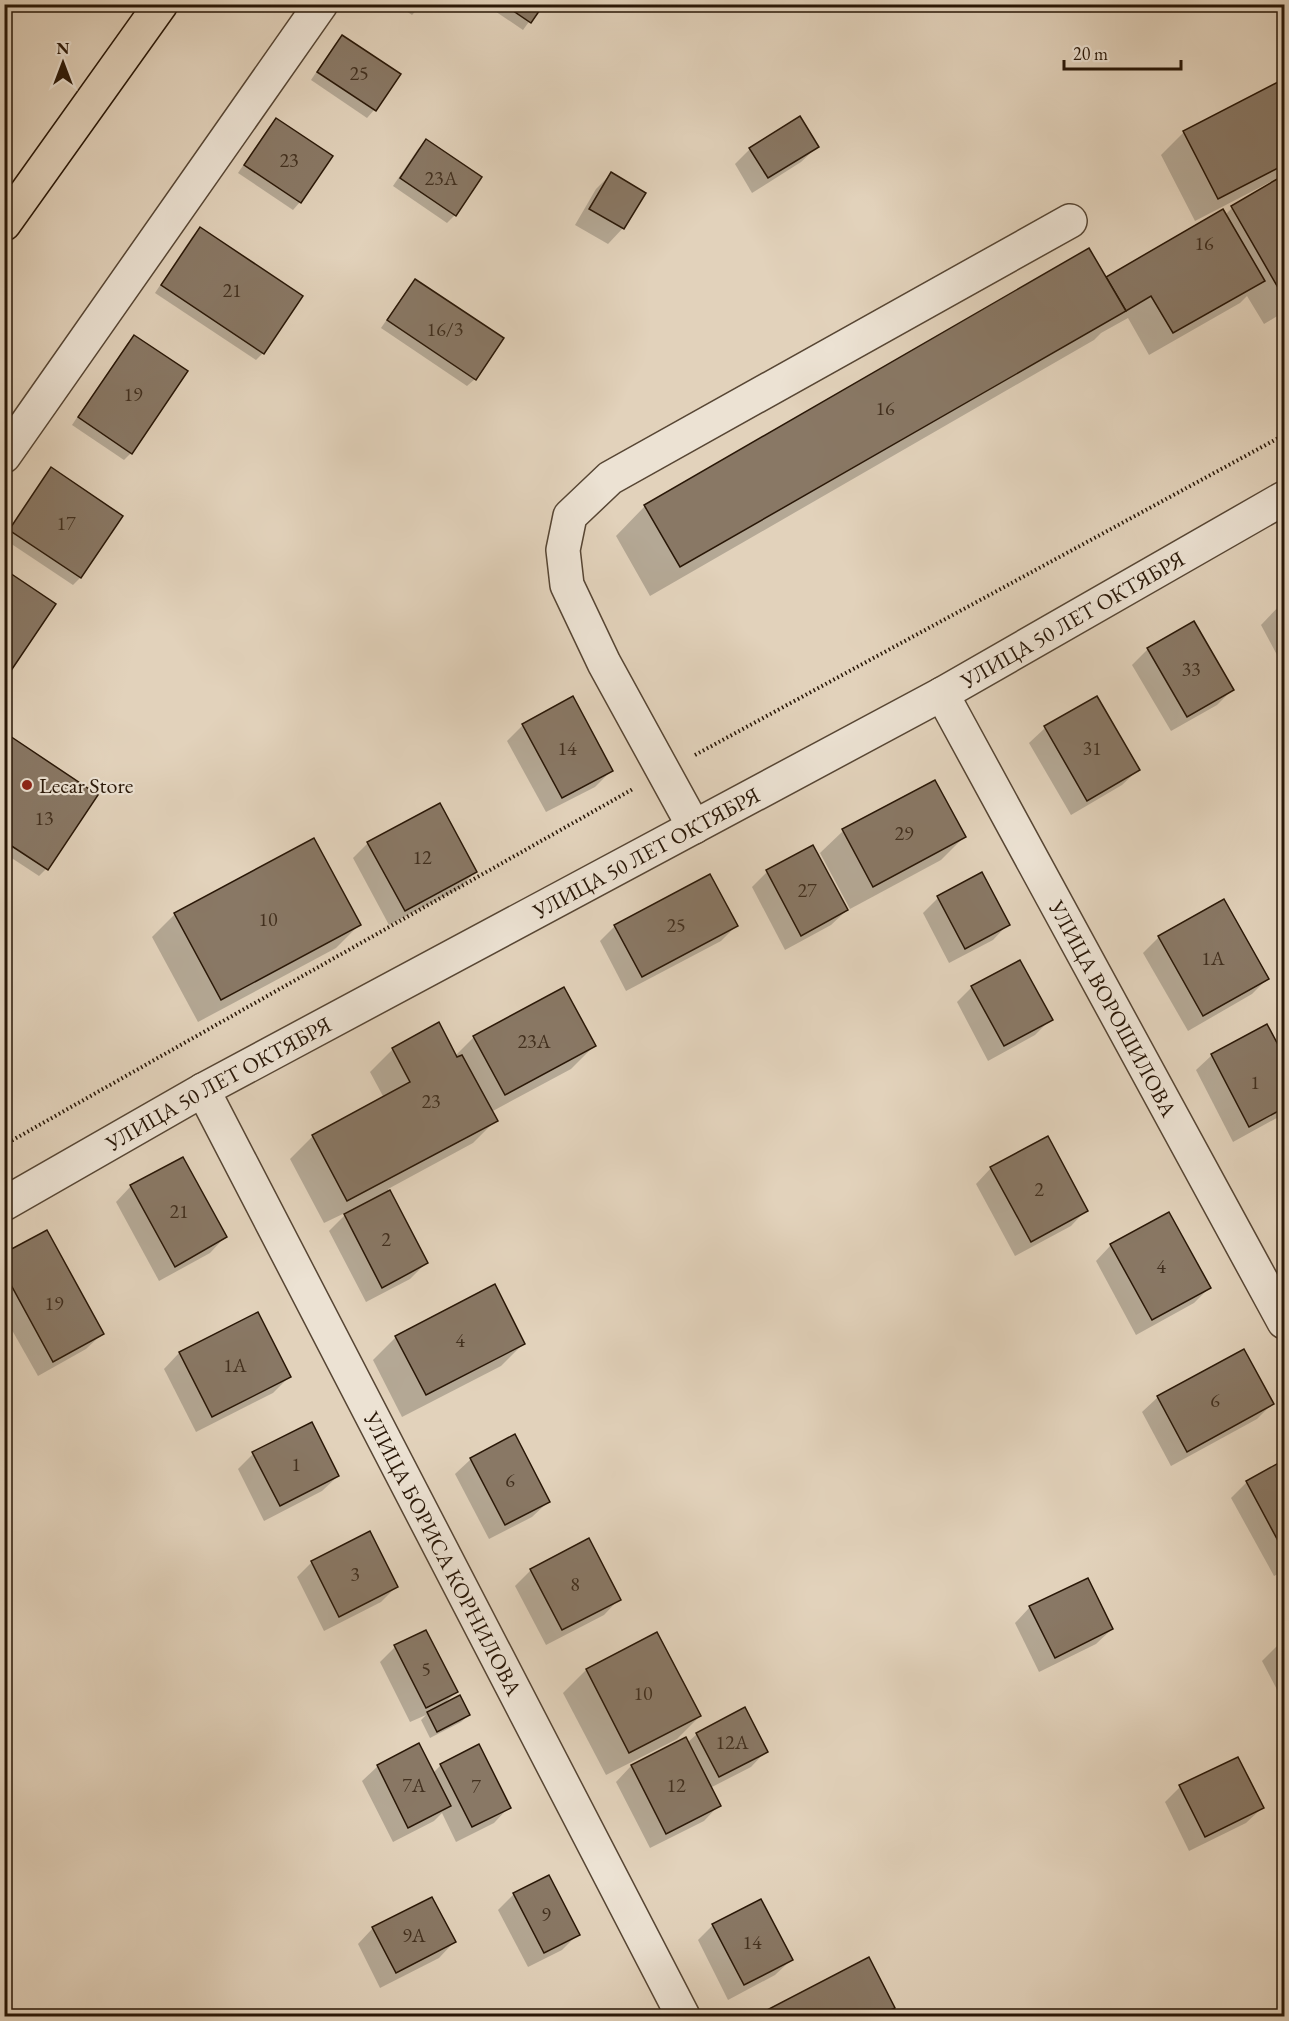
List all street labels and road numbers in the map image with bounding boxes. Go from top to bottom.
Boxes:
street label: УЛИЦА 50 ЛЕТ ОКТЯБРЯ [954,544,1190,695]
street label: УЛИЦА 50 ЛЕТ ОКТЯБРЯ [527,780,765,926]
street label: УЛИЦА ВОРОШИЛОВА [1042,894,1184,1122]
street label: УЛИЦА 50 ЛЕТ ОКТЯБРЯ [99,1009,336,1158]
street label: УЛИЦА БОРИСА КОРНИЛОВА [357,1406,529,1701]

